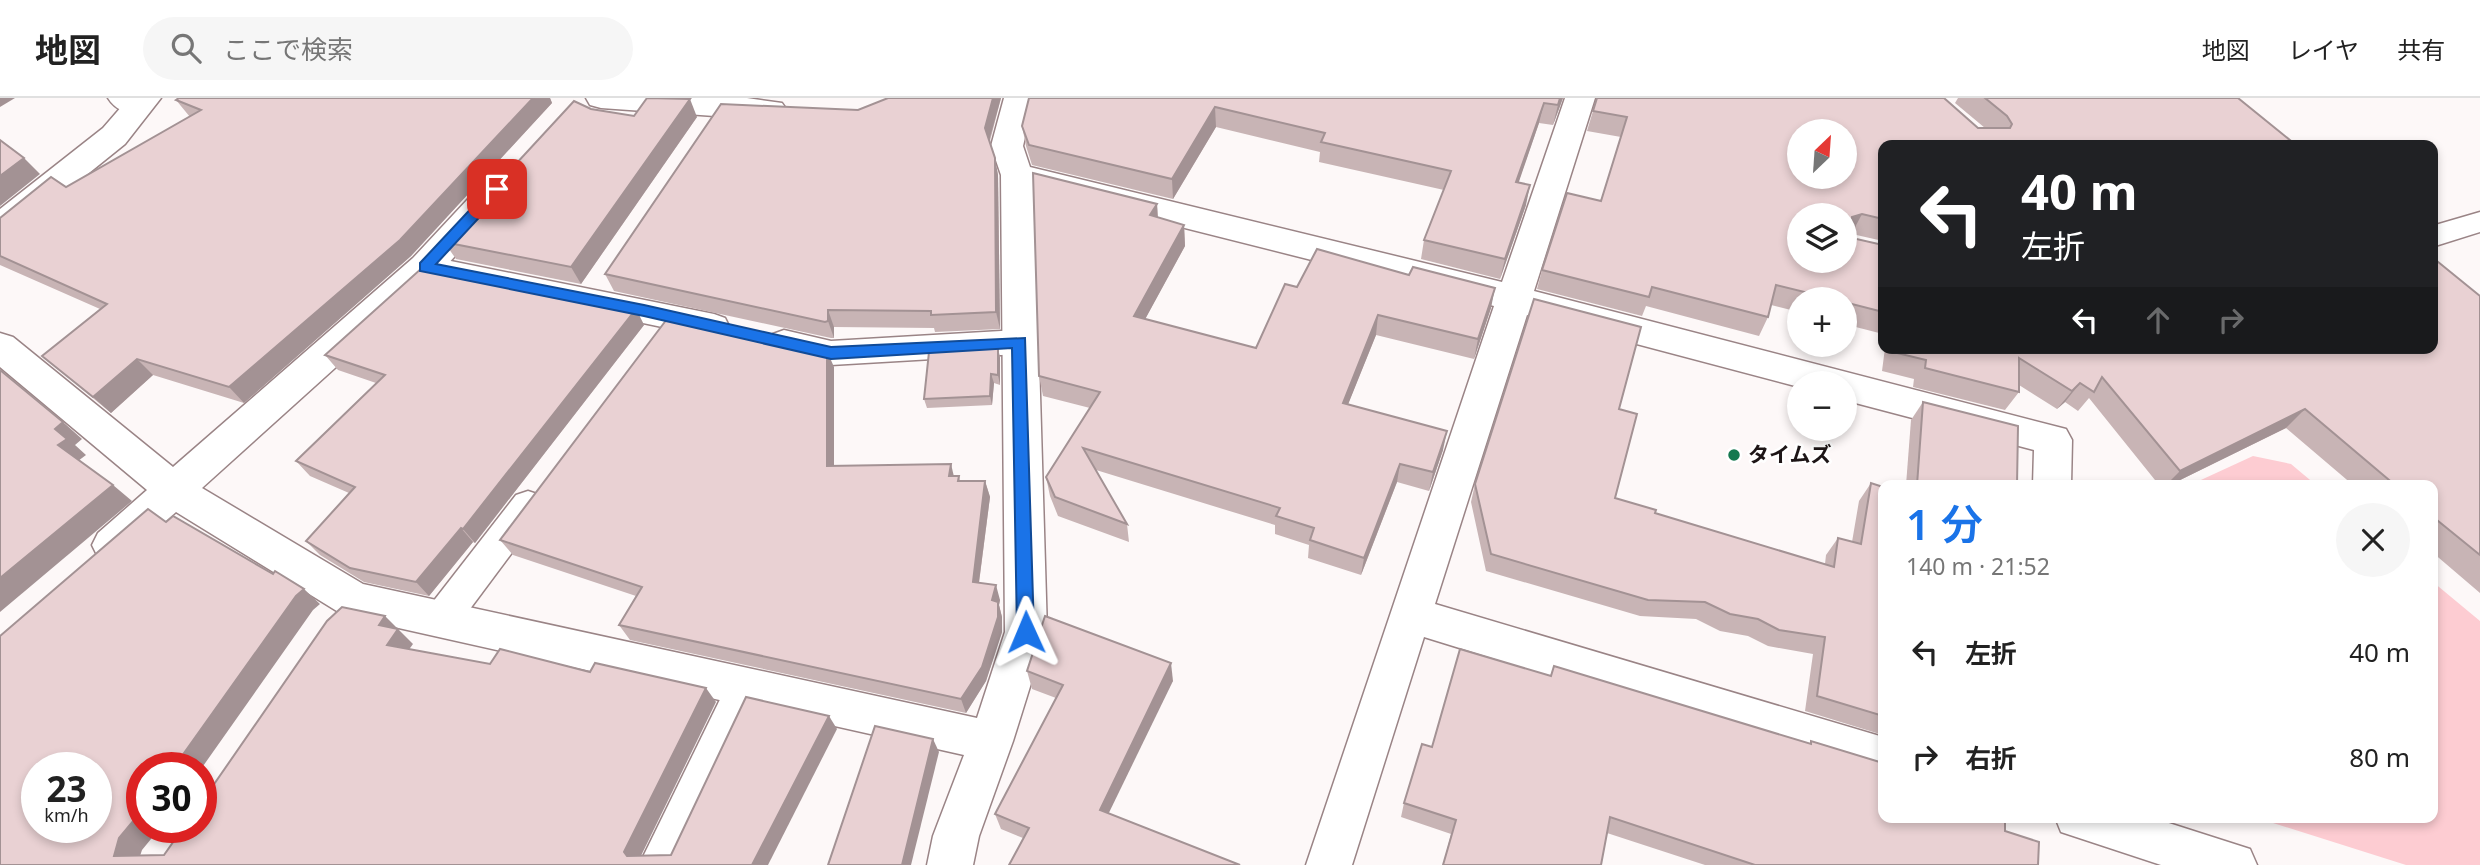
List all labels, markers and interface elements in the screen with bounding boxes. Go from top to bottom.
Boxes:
search box [143,17,633,80]
text: 地図 [35,27,101,72]
icon: search [167,29,205,67]
text: ここで検索 [223,31,353,67]
text: 地図 [2202,33,2250,66]
text: レイヤ [2288,33,2359,66]
text: 共有 [2397,33,2445,66]
north arrow [1787,119,1857,189]
map controls [1787,119,1857,441]
text: 40 m [2021,158,2138,224]
pin [467,159,527,219]
icon: left [1906,168,1997,259]
icon: arrive [478,170,516,208]
button: layers [1787,203,1857,273]
text: 左折 [2021,224,2085,267]
button: + [1787,287,1857,357]
icon: left [2066,301,2104,339]
icon: ahead [2139,301,2177,339]
icon: right [2212,301,2250,339]
button: − [1787,371,1857,441]
place label: タイムズ [1748,440,1832,468]
marker: タイムズ [1726,447,1742,463]
text: 1 分 [1906,495,1983,552]
button: close [2336,503,2410,577]
text: 140 m · 21:52 [1906,550,2050,582]
position arrow [989,595,1063,669]
icon: left [1906,633,1944,671]
text: 40 m [2349,634,2410,670]
text: 左折 [1965,635,2017,671]
icon: right [1906,738,1944,776]
text: 80 m [2349,739,2410,775]
text: 右折 [1965,740,2017,776]
speed limit sign: 30 [126,752,217,843]
text: 23 [46,765,87,812]
text: km/h [44,803,89,827]

